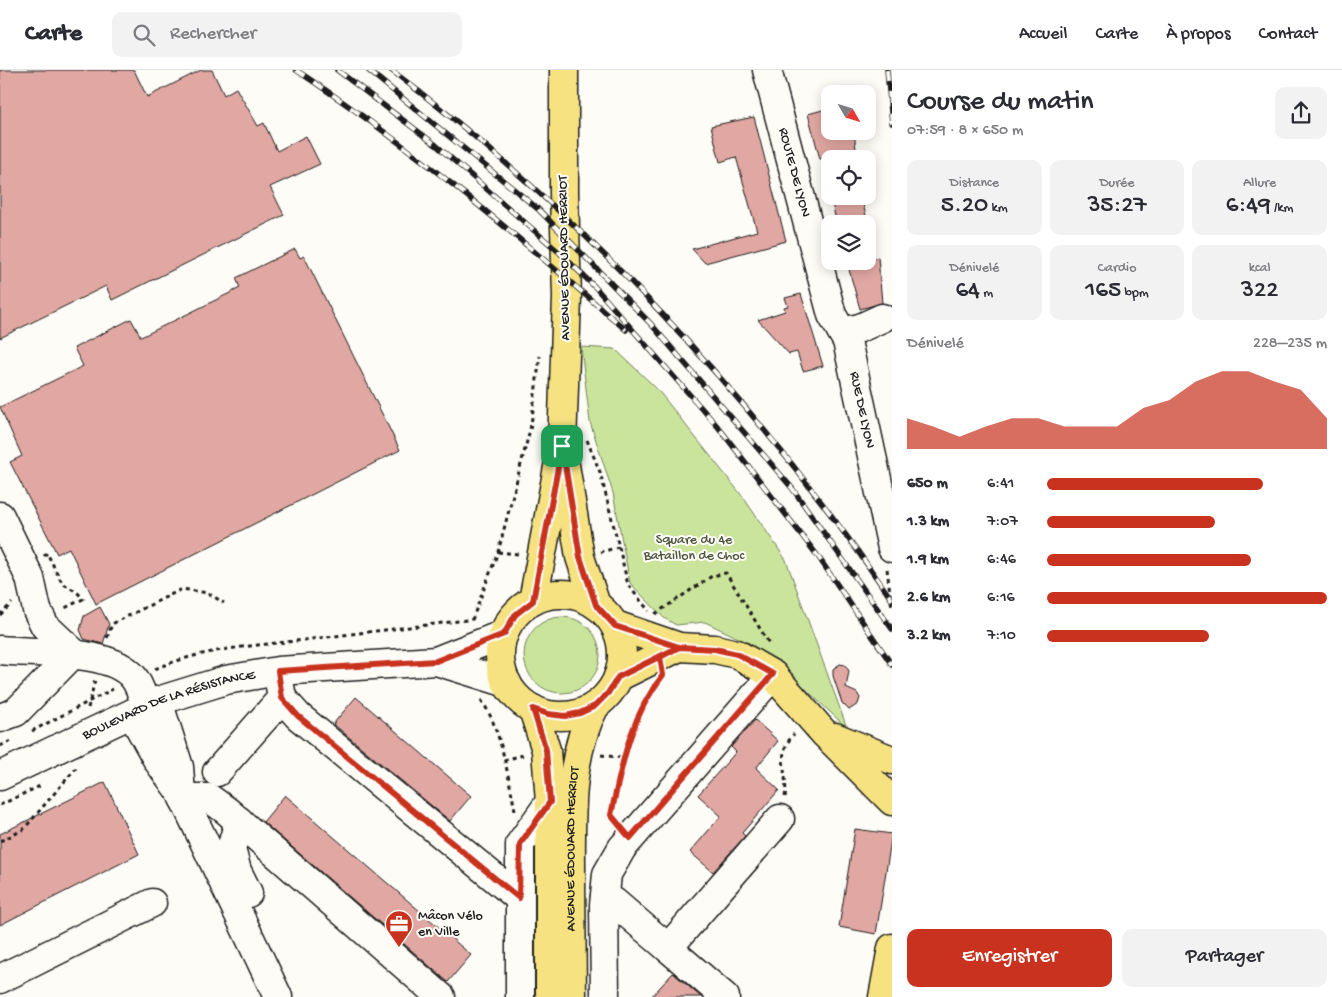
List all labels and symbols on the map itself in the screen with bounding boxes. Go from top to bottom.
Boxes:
north arrow [821,85,876,140]
street label: ROUTE DE LYON [774,126,814,219]
street label: AVENUE ÉDOUARD HERRIOT [555,175,575,341]
street label: RUE DE LYON [845,370,879,450]
pin [541,425,583,467]
park label: Square du 4e Bataillon de Choc [643,532,746,565]
street label: BOULEVARD DE LA RÉSISTANCE [79,666,258,744]
street label: AVENUE ÉDOUARD HERRIOT [562,765,584,932]
place label: Mâcon Vélo en Ville [418,908,483,941]
office icon: Mâcon Vélo en Ville [384,909,414,948]

